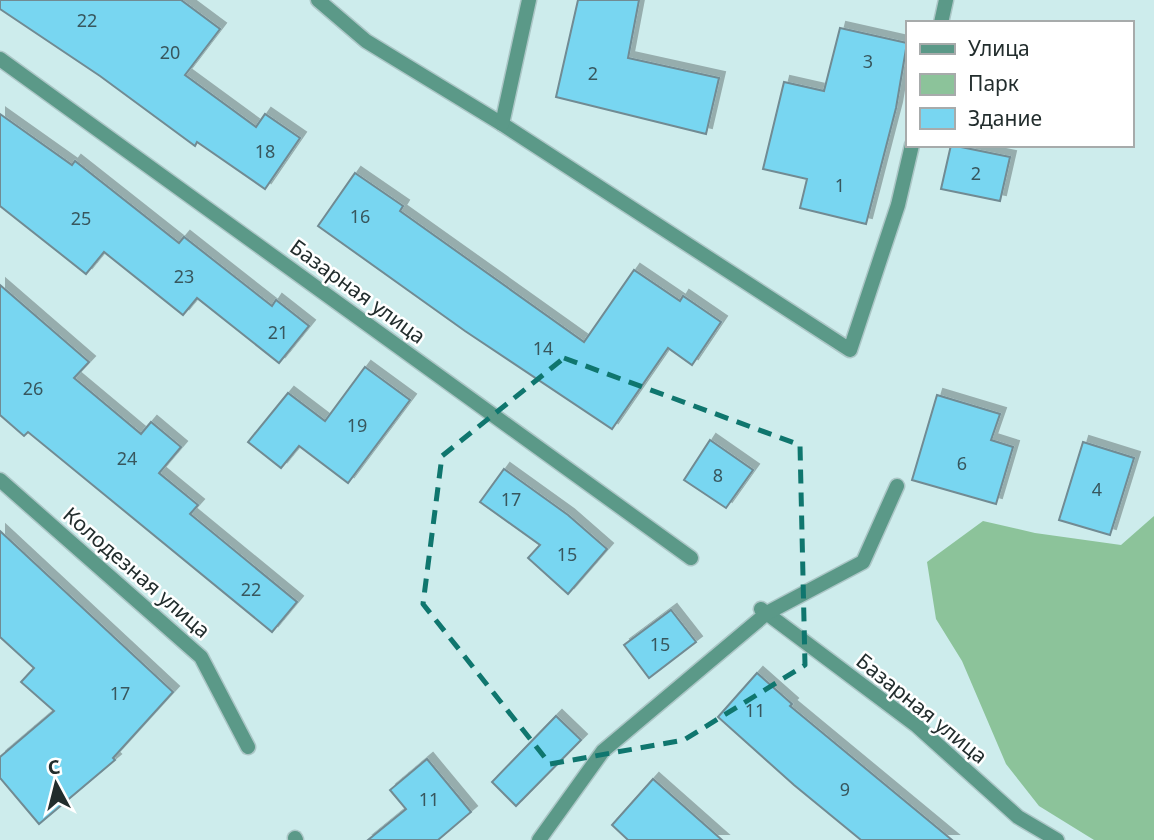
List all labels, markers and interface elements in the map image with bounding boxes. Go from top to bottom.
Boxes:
house number: 22 [77,8,97,32]
legend [906,21,1133,147]
text: Улица [968,34,1030,62]
house number: 20 [160,40,180,64]
house number: 3 [863,49,873,73]
house number: 2 [588,61,598,85]
text: Парк [968,69,1019,97]
text: Здание [968,104,1042,132]
house number: 18 [255,139,275,163]
house number: 2 [971,161,981,185]
house number: 1 [835,173,845,197]
house number: 16 [350,204,370,228]
house number: 25 [71,206,91,230]
street label: Базарная улица [285,232,431,350]
house number: 23 [174,264,194,288]
house number: 21 [268,320,288,344]
house number: 14 [533,336,553,360]
house number: 26 [23,376,43,400]
house number: 19 [347,413,367,437]
house number: 24 [117,446,137,470]
house number: 6 [957,451,967,475]
house number: 8 [713,463,723,487]
house number: 4 [1092,477,1102,501]
house number: 17 [501,487,521,511]
street label: Колодезная улица [58,500,216,644]
house number: 15 [557,542,577,566]
house number: 22 [241,577,261,601]
house number: 15 [650,632,670,656]
street label: Базарная улица [851,646,993,770]
house number: 17 [110,681,130,705]
house number: 11 [745,698,765,722]
north arrow [21,749,91,819]
text: С [46,753,62,781]
house number: 9 [840,777,850,801]
house number: 11 [419,787,439,811]

